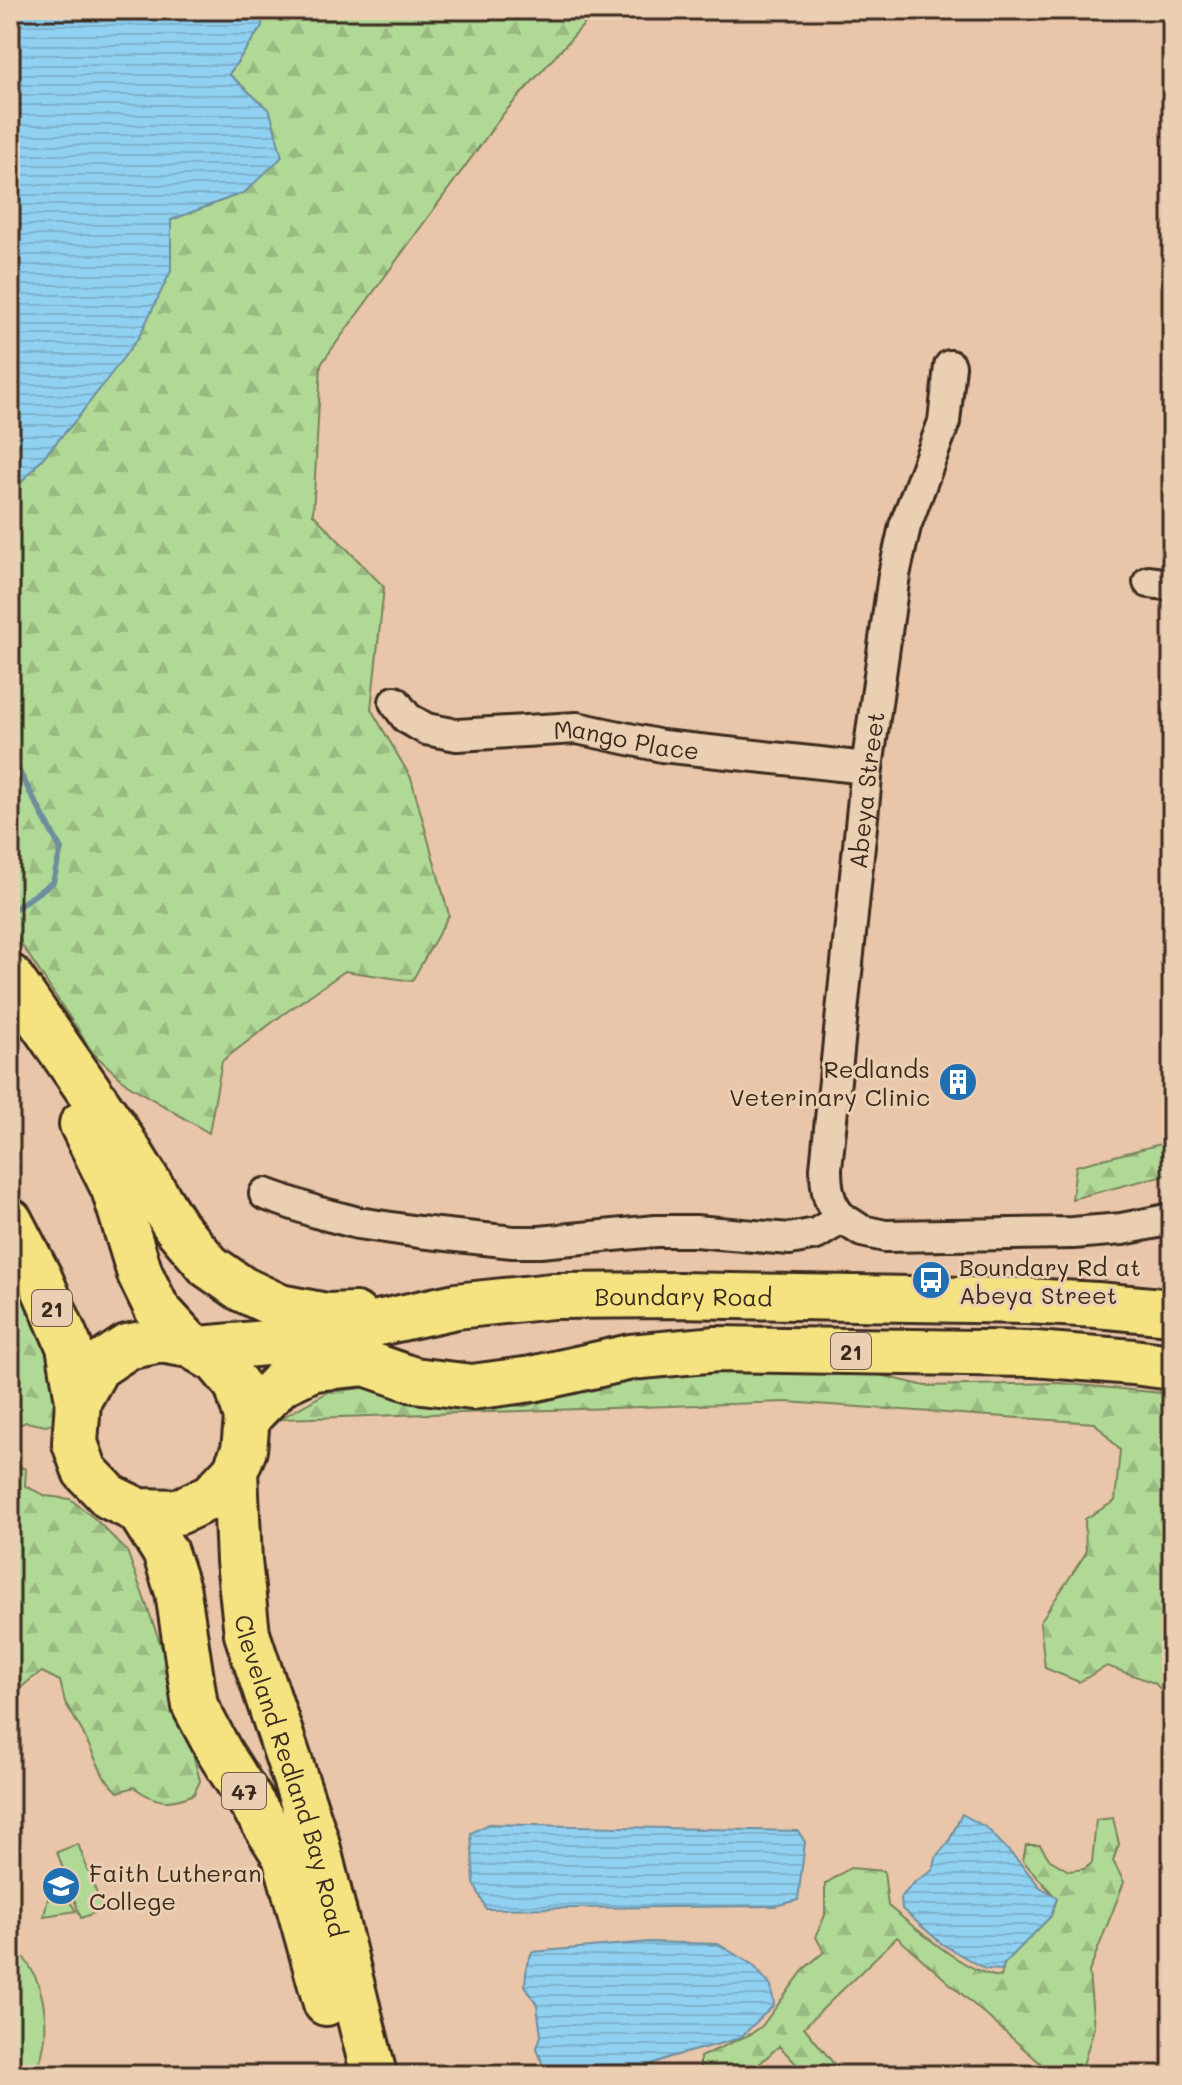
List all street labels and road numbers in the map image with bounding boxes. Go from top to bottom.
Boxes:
street label: Abeya Street [841,709,890,870]
street label: Mango Place [552,712,701,765]
street label: Boundary Road [594,1279,773,1312]
road number: 21 [32,1290,72,1326]
road number: 21 [831,1333,871,1369]
street label: Cleveland Redland Bay Road [230,1613,355,1940]
road number: 47 [222,1773,266,1809]

